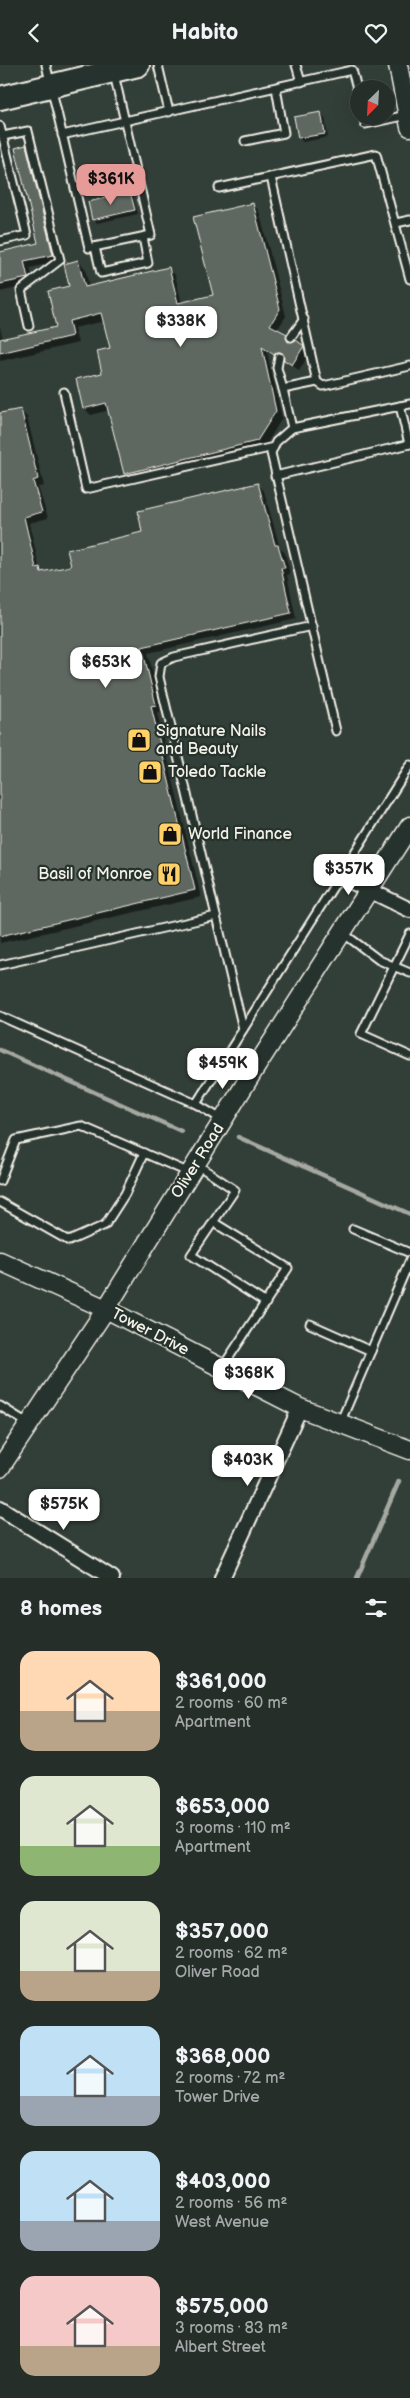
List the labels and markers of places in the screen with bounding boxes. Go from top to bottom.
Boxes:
pin: $361K [76,163,146,206]
pin: $338K [146,305,216,348]
pin: $653K [71,647,141,689]
place label: Signature Nails and Beauty [156,722,266,759]
shop icon: Signature Nails and Beauty [126,727,152,753]
shop icon: Toledo Tackle [137,759,163,785]
place label: Toledo Tackle [168,763,267,782]
shop icon: World Finance [157,821,183,847]
place label: World Finance [188,825,292,844]
pin: $357K [314,853,384,896]
restaurant icon: Basil of Monroe [156,861,182,887]
place label: Basil of Monroe [38,865,153,884]
pin: $459K [188,1047,258,1090]
pin: $368K [214,1357,284,1400]
pin: $403K [213,1445,283,1487]
pin: $575K [29,1489,99,1531]

